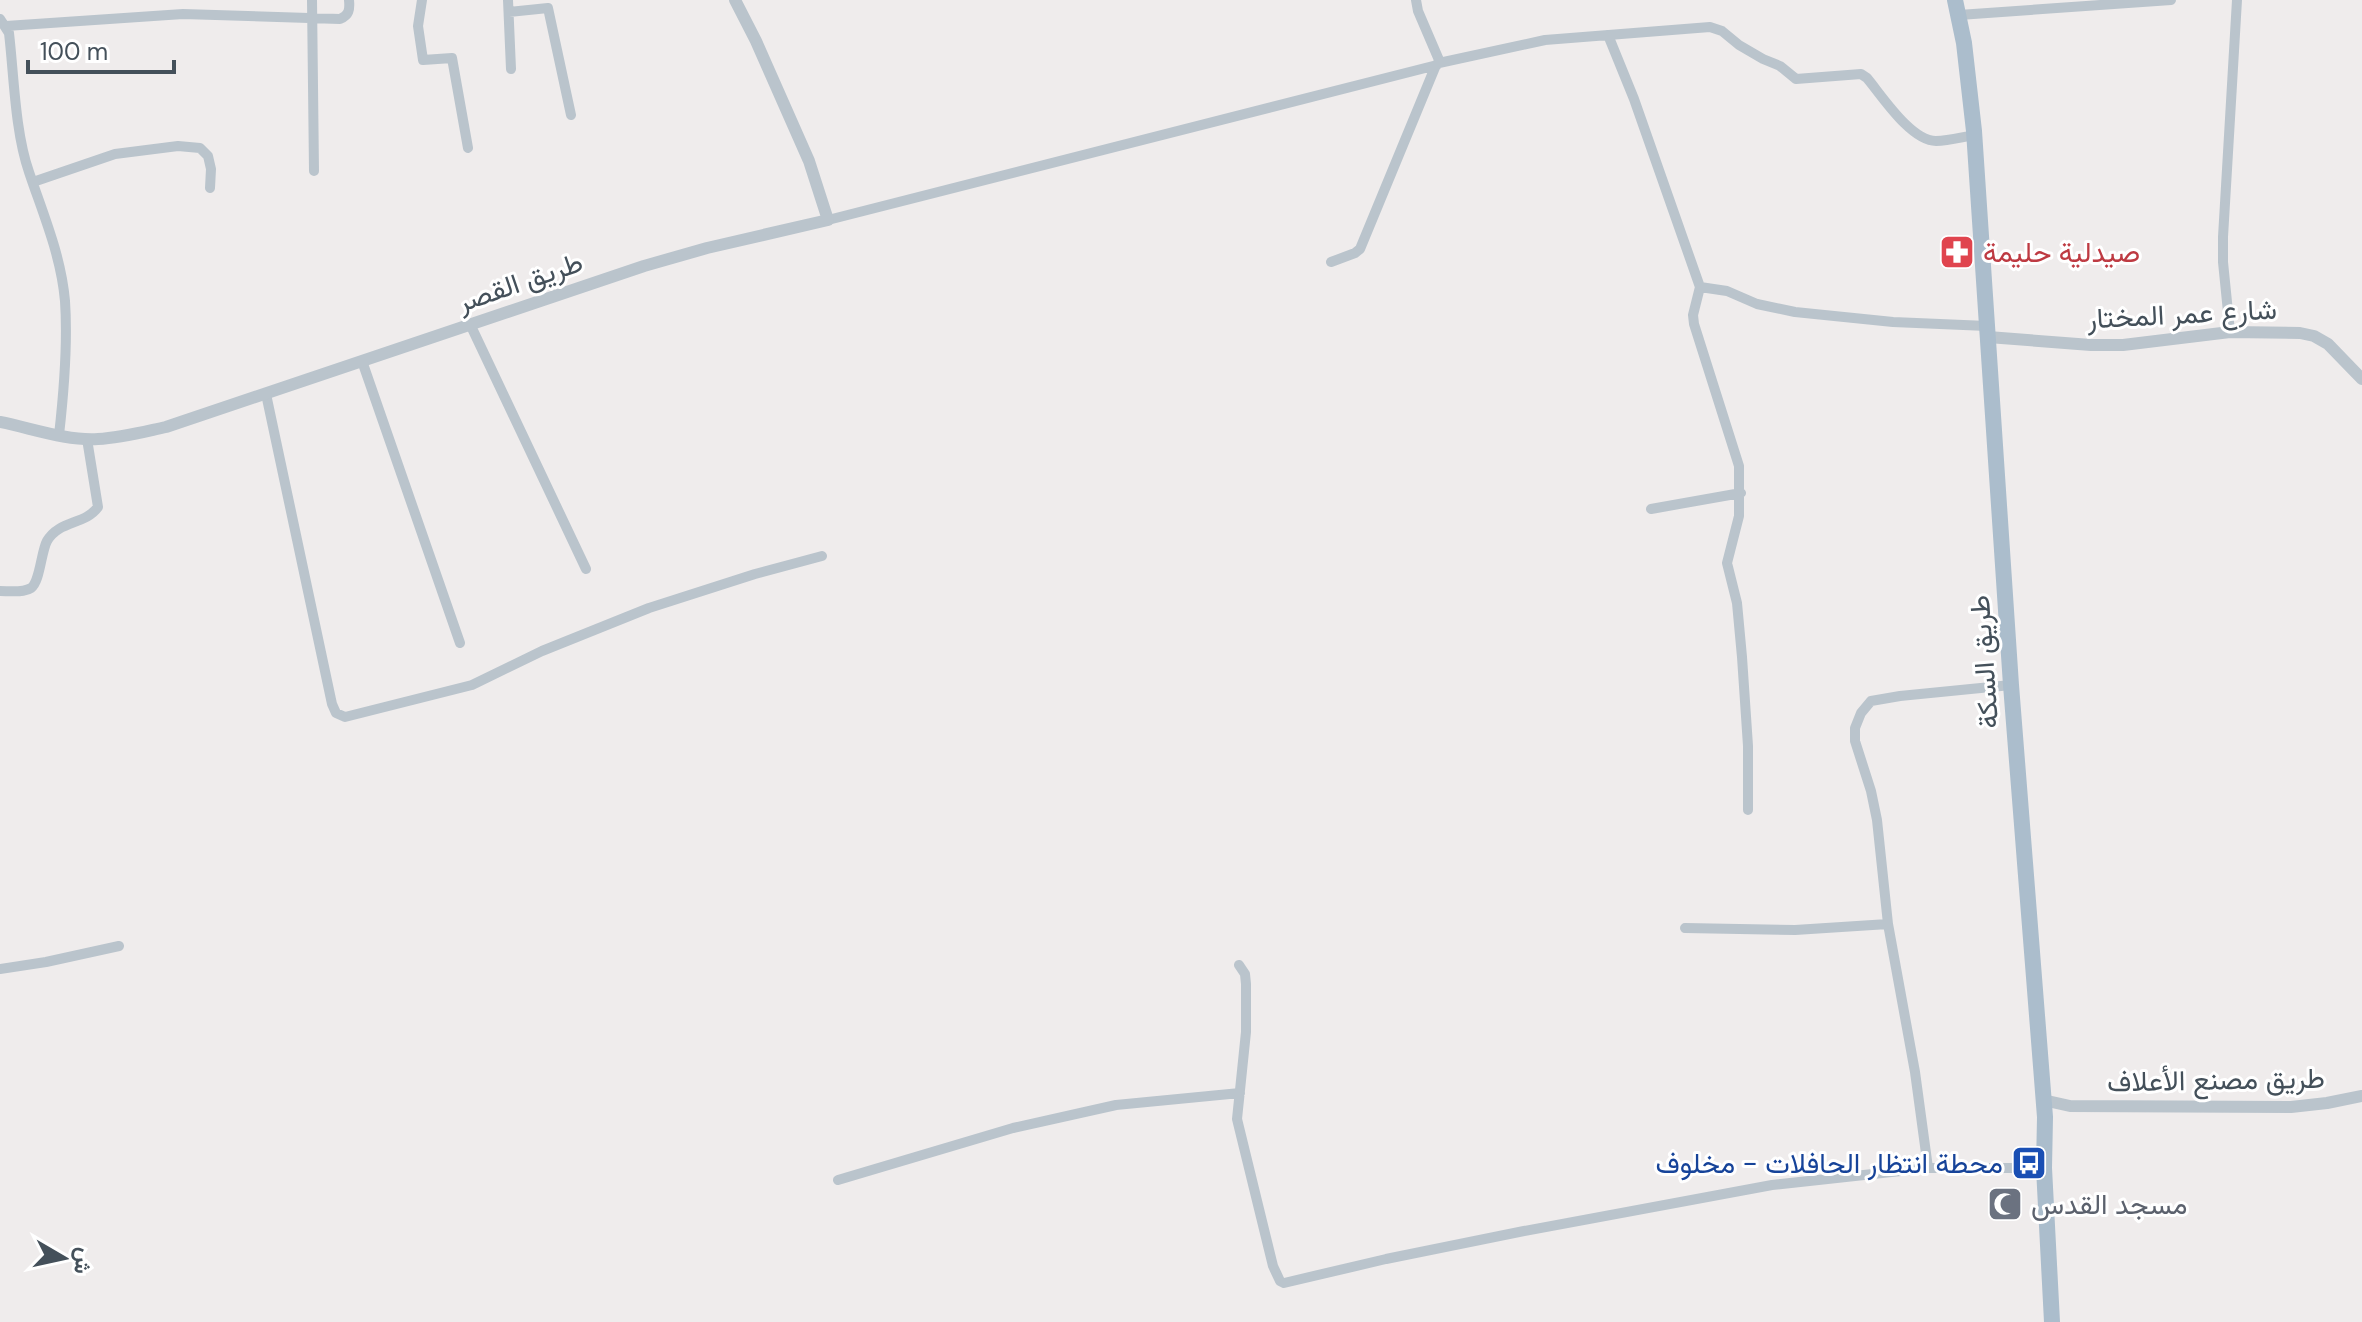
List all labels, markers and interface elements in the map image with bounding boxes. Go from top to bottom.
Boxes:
scale bar [28,24,174,74]
text: 100 m [40,36,108,67]
pharmacy icon: صيدلية حليمة [1938,233,1976,271]
place label: صيدلية حليمة [1983,234,2140,271]
street label: طريق القصر [451,243,588,321]
street label: شارع عمر المختار [2085,291,2278,337]
street label: طريق السكة [1961,594,2007,730]
street label: طريق مصنع الأعلاف [2107,1060,2325,1101]
bus stop icon: محطة انتظار الحافلات - مخلوف [2010,1144,2048,1182]
place label: محطة انتظار الحافلات - مخلوف [1656,1145,2003,1182]
mosque icon: مسجد القدس [1986,1185,2024,1223]
place label: مسجد القدس [2031,1186,2187,1223]
north arrow [24,1218,104,1298]
text: ش [67,1246,100,1276]

